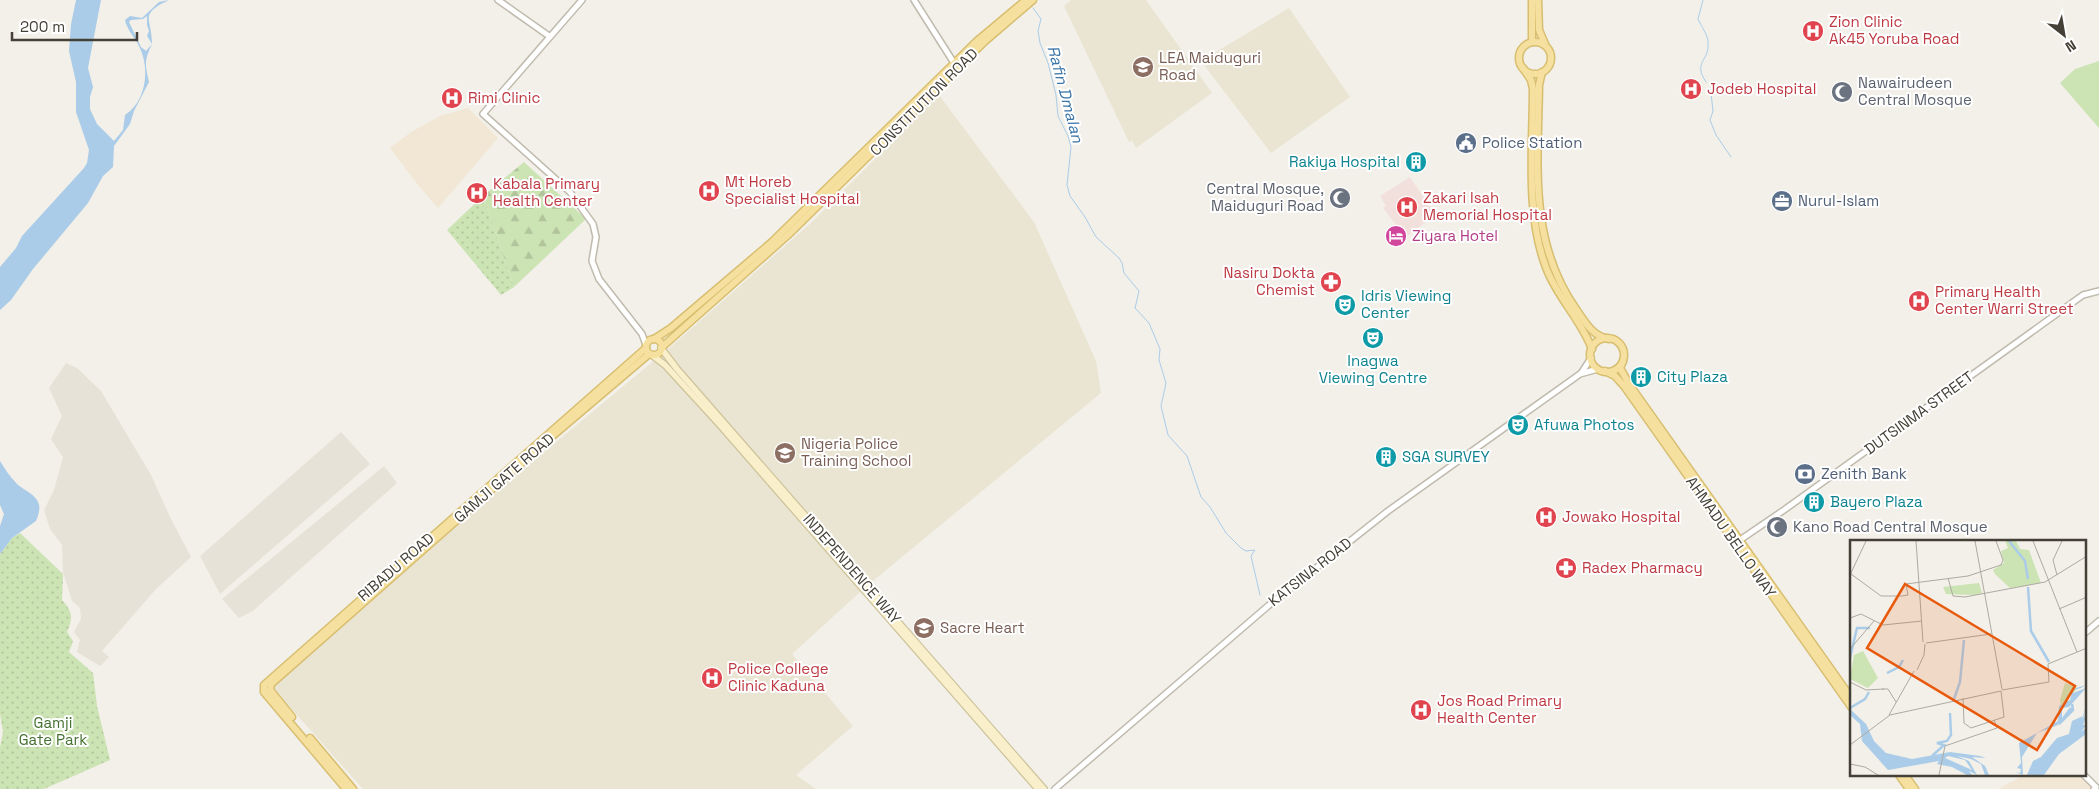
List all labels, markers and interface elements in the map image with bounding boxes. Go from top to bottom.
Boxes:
scale bar [12,10,138,42]
north arrow [2039,10,2089,60]
place label: Zion Clinic Ak45 Yoruba Road [1829,12,1959,48]
text: 200 m [20,17,65,36]
hospital icon: Zion Clinic Ak45 Yoruba Road [1801,19,1825,43]
text: N [2062,36,2079,56]
water label: Rafin Dmalan [1042,43,1089,146]
street label: CONSTITUTION ROAD [866,44,982,160]
place label: LEA Maiduguri Road [1159,48,1261,84]
school or university icon: LEA Maiduguri Road [1131,55,1155,79]
place label: Nawairudeen Central Mosque [1858,73,1972,109]
hospital icon: Jodeb Hospital [1679,77,1703,101]
place label: Jodeb Hospital [1707,79,1816,98]
mosque icon: Nawairudeen Central Mosque [1830,80,1854,104]
hospital icon: Rimi Clinic [440,86,464,110]
place label: Rimi Clinic [468,88,540,107]
public building icon: Police Station [1454,131,1478,155]
place label: Police Station [1482,133,1582,152]
building icon: Rakiya Hospital [1404,150,1428,174]
place label: Rakiya Hospital [1289,152,1400,171]
place label: Mt Horeb Specialist Hospital [725,172,859,208]
place label: Kabala Primary Health Center [493,174,600,210]
hospital icon: Mt Horeb Specialist Hospital [697,179,721,203]
place label: Central Mosque, Maiduguri Road [1207,179,1324,215]
hospital icon: Kabala Primary Health Center [465,181,489,205]
mosque icon: Central Mosque, Maiduguri Road [1328,186,1352,210]
place label: Zakari Isah Memorial Hospital [1423,188,1552,224]
office icon: Nurul-Islam [1770,189,1794,213]
place label: Nurul-Islam [1798,191,1879,210]
hospital icon: Zakari Isah Memorial Hospital [1395,195,1419,219]
hotel icon: Ziyara Hotel [1384,224,1408,248]
place label: Ziyara Hotel [1412,226,1498,245]
place label: Nasiru Dokta Chemist [1223,263,1315,299]
pharmacy icon: Nasiru Dokta Chemist [1319,270,1343,294]
place label: Primary Health Center Warri Street [1935,282,2074,318]
place label: Idris Viewing Center [1361,286,1451,322]
hospital icon: Primary Health Center Warri Street [1907,289,1931,313]
theatre icon: Idris Viewing Center [1333,293,1357,317]
theatre icon: Inagwa Viewing Centre [1361,326,1385,350]
place label: Inagwa Viewing Centre [1319,351,1427,387]
building icon: City Plaza [1629,365,1653,389]
place label: City Plaza [1657,367,1728,386]
street label: DUTSINMA STREET [1860,367,1977,459]
theatre icon: Afuwa Photos [1506,413,1530,437]
place label: Afuwa Photos [1534,415,1634,434]
street label: GAMJI GATE ROAD [450,429,558,526]
place label: Nigeria Police Training School [801,434,912,470]
school or university icon: Nigeria Police Training School [773,441,797,465]
building icon: SGA SURVEY [1374,445,1398,469]
place label: SGA SURVEY [1402,447,1490,466]
bank icon: Zenith Bank [1793,462,1817,486]
place label: Zenith Bank [1821,464,1907,483]
street label: AHMADU BELLO WAY [1682,472,1780,601]
building icon: Bayero Plaza [1802,490,1826,514]
place label: Bayero Plaza [1830,492,1923,511]
hospital icon: Jowako Hospital [1534,505,1558,529]
place label: Jowako Hospital [1562,507,1680,526]
street label: INDEPENDENCE WAY [799,510,905,628]
mosque icon: Kano Road Central Mosque [1765,515,1789,539]
place label: Kano Road Central Mosque [1793,517,1988,536]
street label: RIBADU ROAD [354,528,438,605]
street label: KATSINA ROAD [1264,533,1355,610]
inset map [1850,540,2086,776]
pharmacy icon: Radex Pharmacy [1554,556,1578,580]
place label: Radex Pharmacy [1582,558,1703,577]
school or university icon: Sacre Heart [912,616,936,640]
place label: Sacre Heart [940,618,1025,637]
place label: Police College Clinic Kaduna [728,659,829,695]
hospital icon: Police College Clinic Kaduna [700,666,724,690]
place label: Jos Road Primary Health Center [1437,691,1562,727]
hospital icon: Jos Road Primary Health Center [1409,698,1433,722]
park label: Gamji Gate Park [19,713,87,749]

